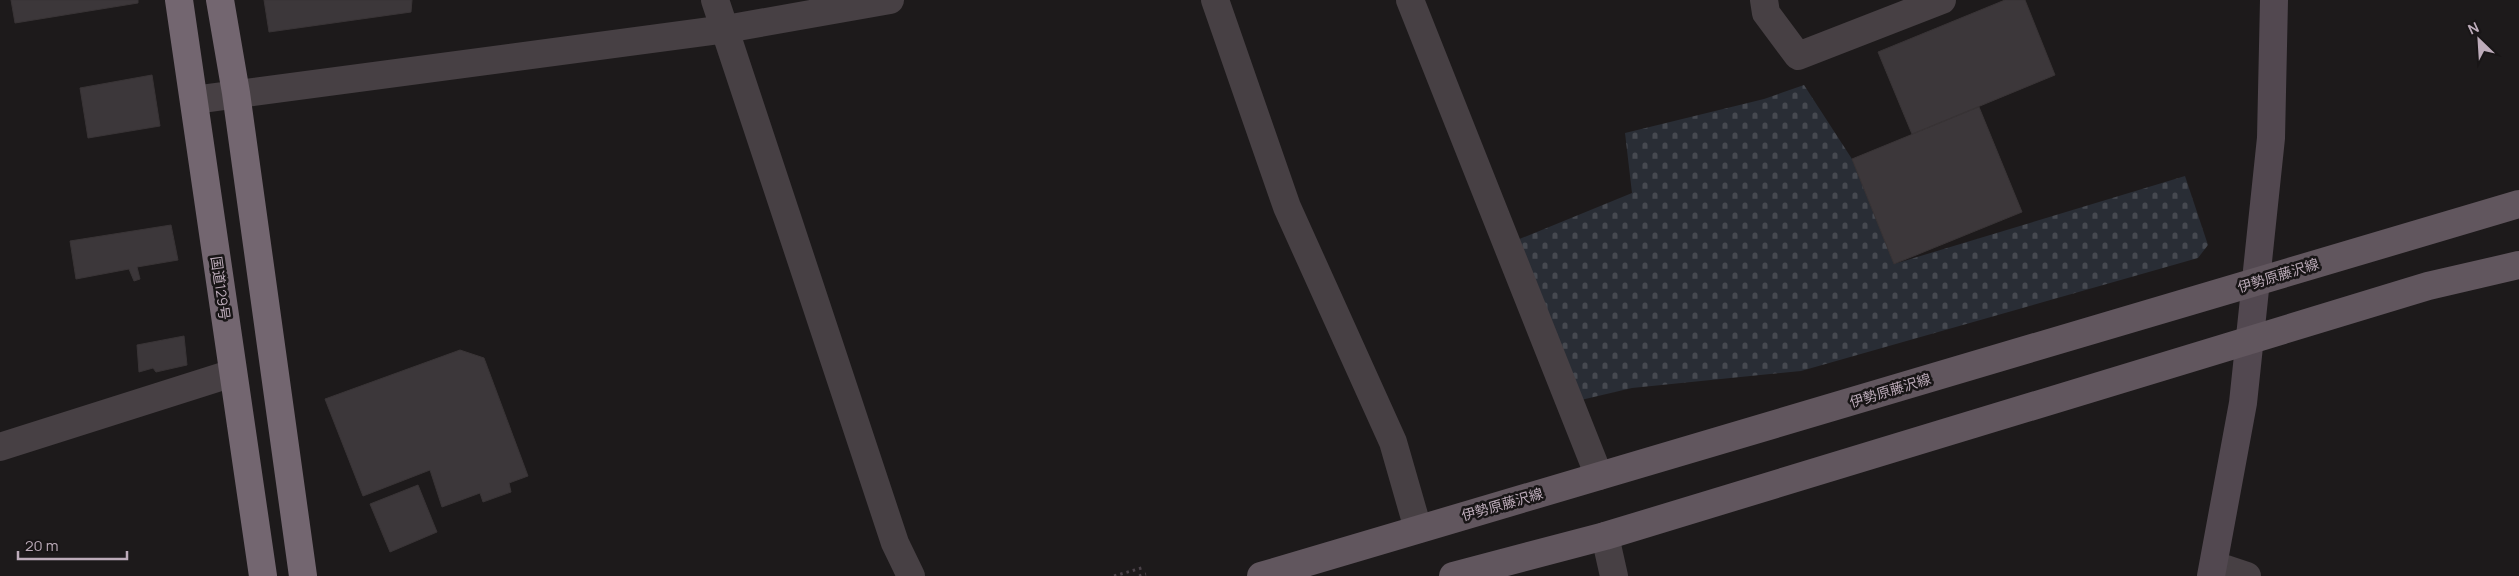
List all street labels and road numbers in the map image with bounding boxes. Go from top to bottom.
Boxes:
street label: 伊勢原藤沢線 [2235,254,2321,296]
street label: 国道129号 [207,255,235,321]
street label: 伊勢原藤沢線 [1847,369,1933,411]
street label: 伊勢原藤沢線 [1459,483,1545,525]

